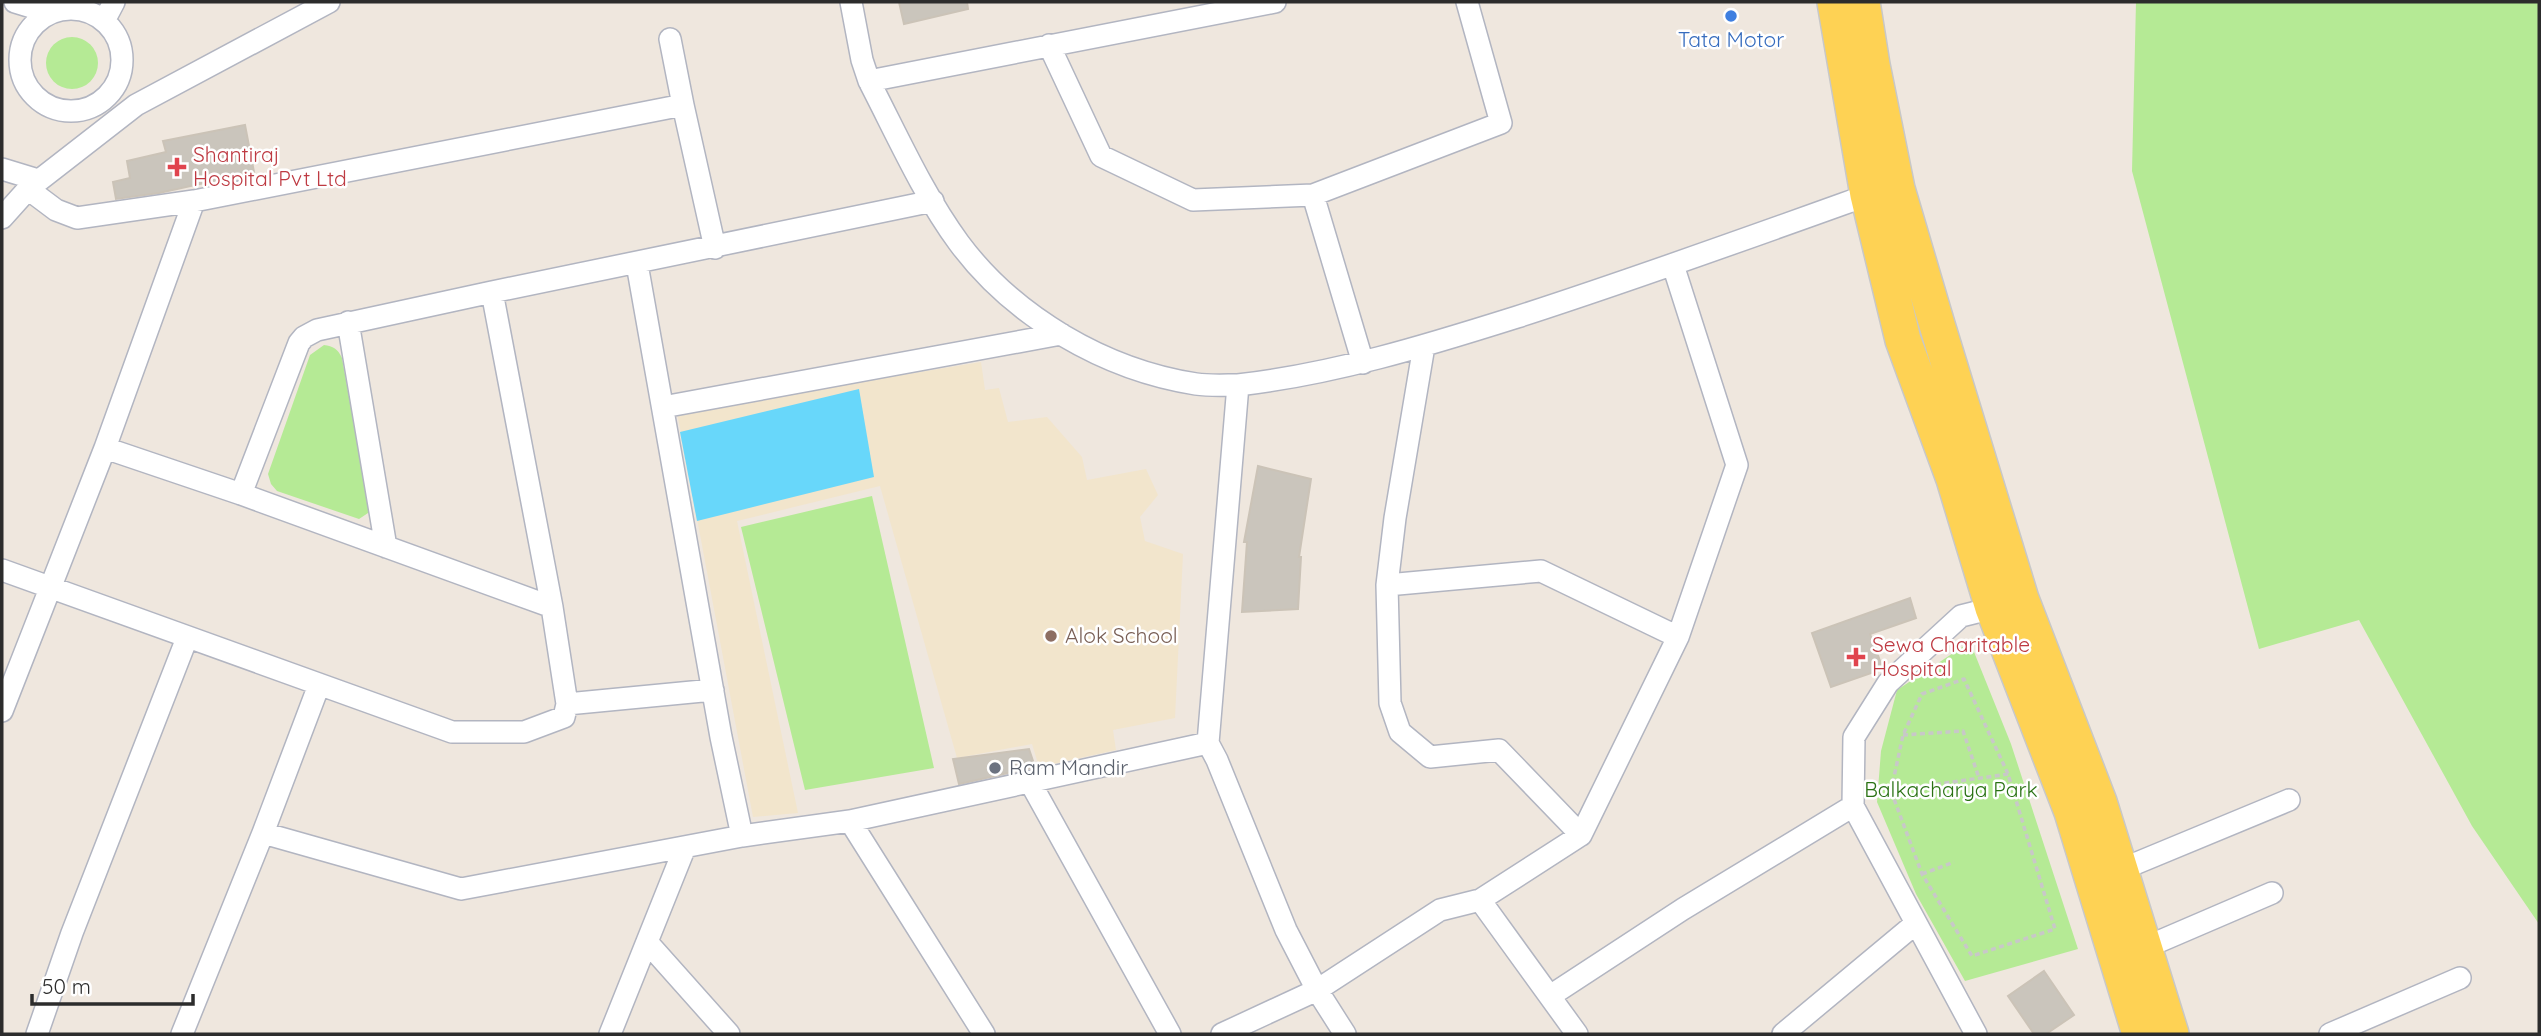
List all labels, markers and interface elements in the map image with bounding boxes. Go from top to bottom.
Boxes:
marker: Tata Motor [1723,8,1739,24]
place label: Tata Motor [1678,26,1784,52]
place label: Shantiraj Hospital Pvt Ltd [193,141,347,191]
marker: Shantiraj Hospital Pvt Ltd [167,157,187,177]
place label: Alok School [1065,622,1178,648]
marker: Alok School [1043,628,1059,644]
place label: Sewa Charitable Hospital [1872,631,2030,681]
marker: Sewa Charitable Hospital [1846,647,1866,667]
place label: Ram Mandir [1009,754,1128,780]
marker: Ram Mandir [987,760,1003,776]
park label: Balkacharya Park [1864,776,2038,802]
scale bar [32,962,192,1006]
text: 50 m [42,973,91,999]

